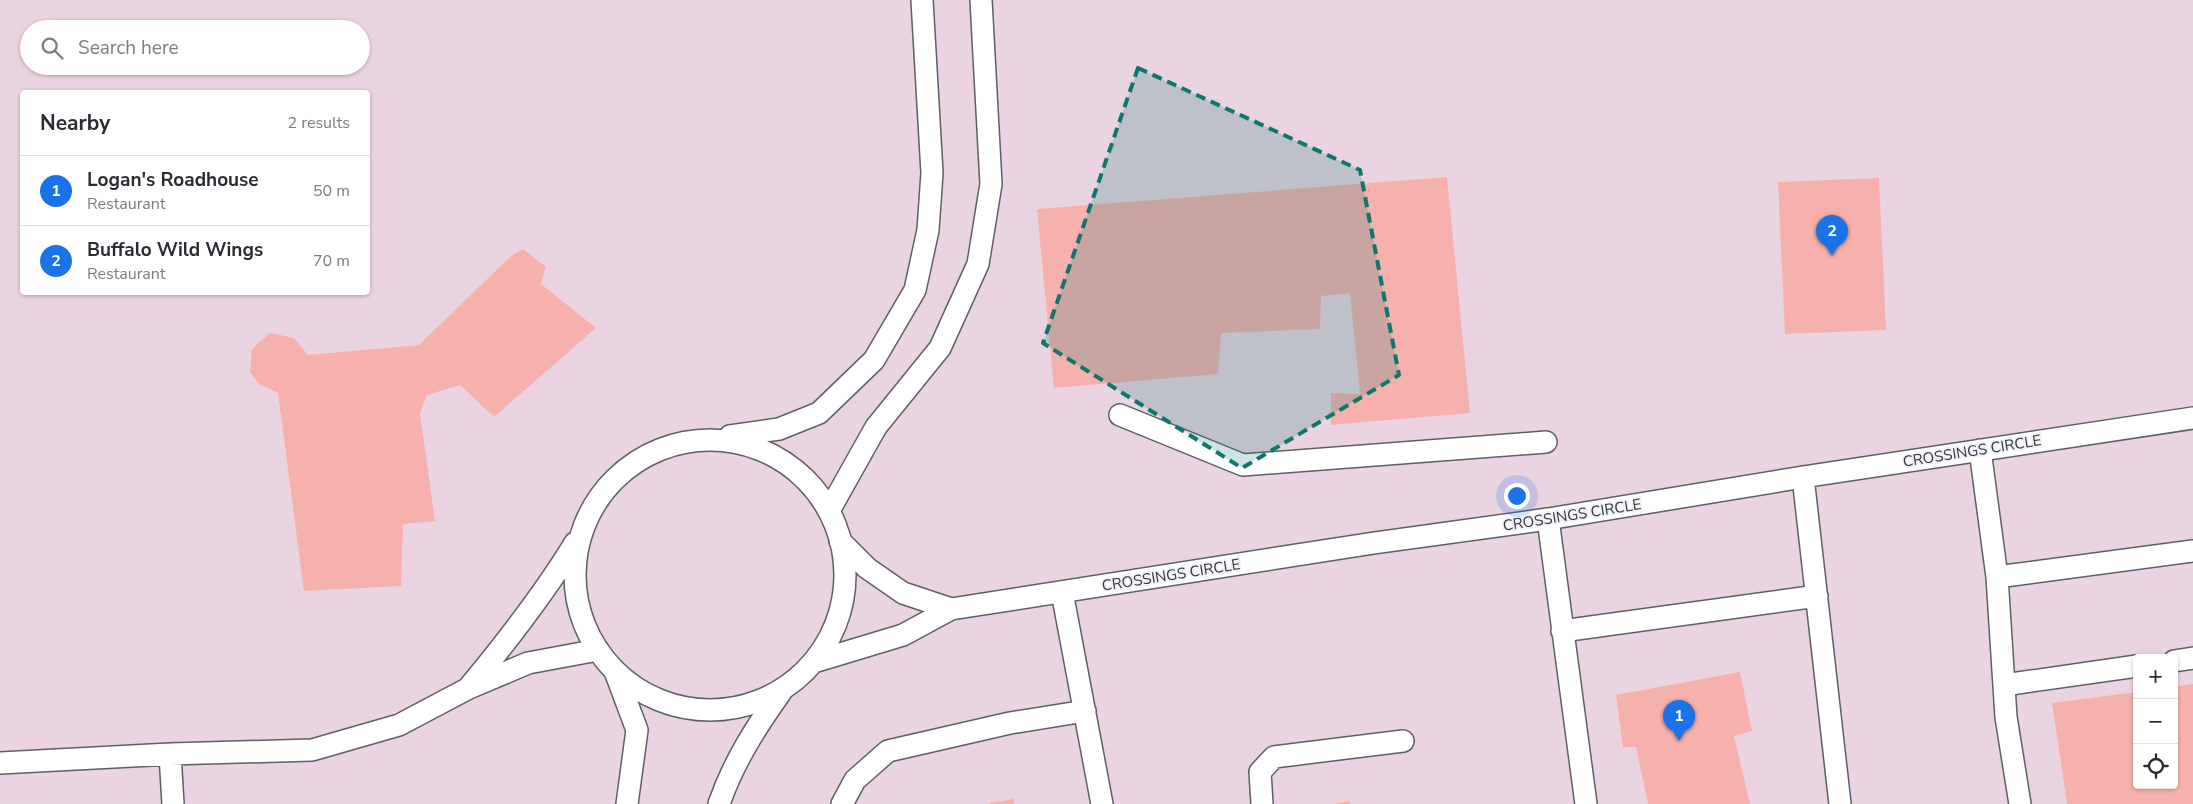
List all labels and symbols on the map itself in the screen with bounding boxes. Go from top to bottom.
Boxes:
pin: 2 [1816,215,1848,256]
street label: CROSSINGS CIRCLE [1901,430,2043,472]
your location [1504,483,1530,509]
street label: CROSSINGS CIRCLE [1501,494,1643,536]
street label: CROSSINGS CIRCLE [1100,554,1242,596]
pin: 1 [1663,700,1695,741]

